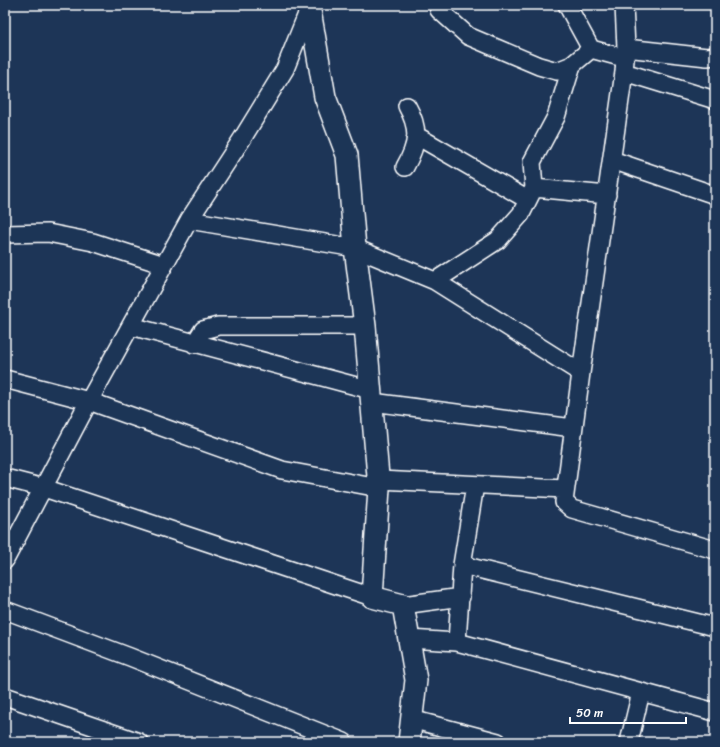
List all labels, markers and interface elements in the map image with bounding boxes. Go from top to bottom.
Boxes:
scale bar [570,699,686,725]
text: 50 m [576,702,603,724]

